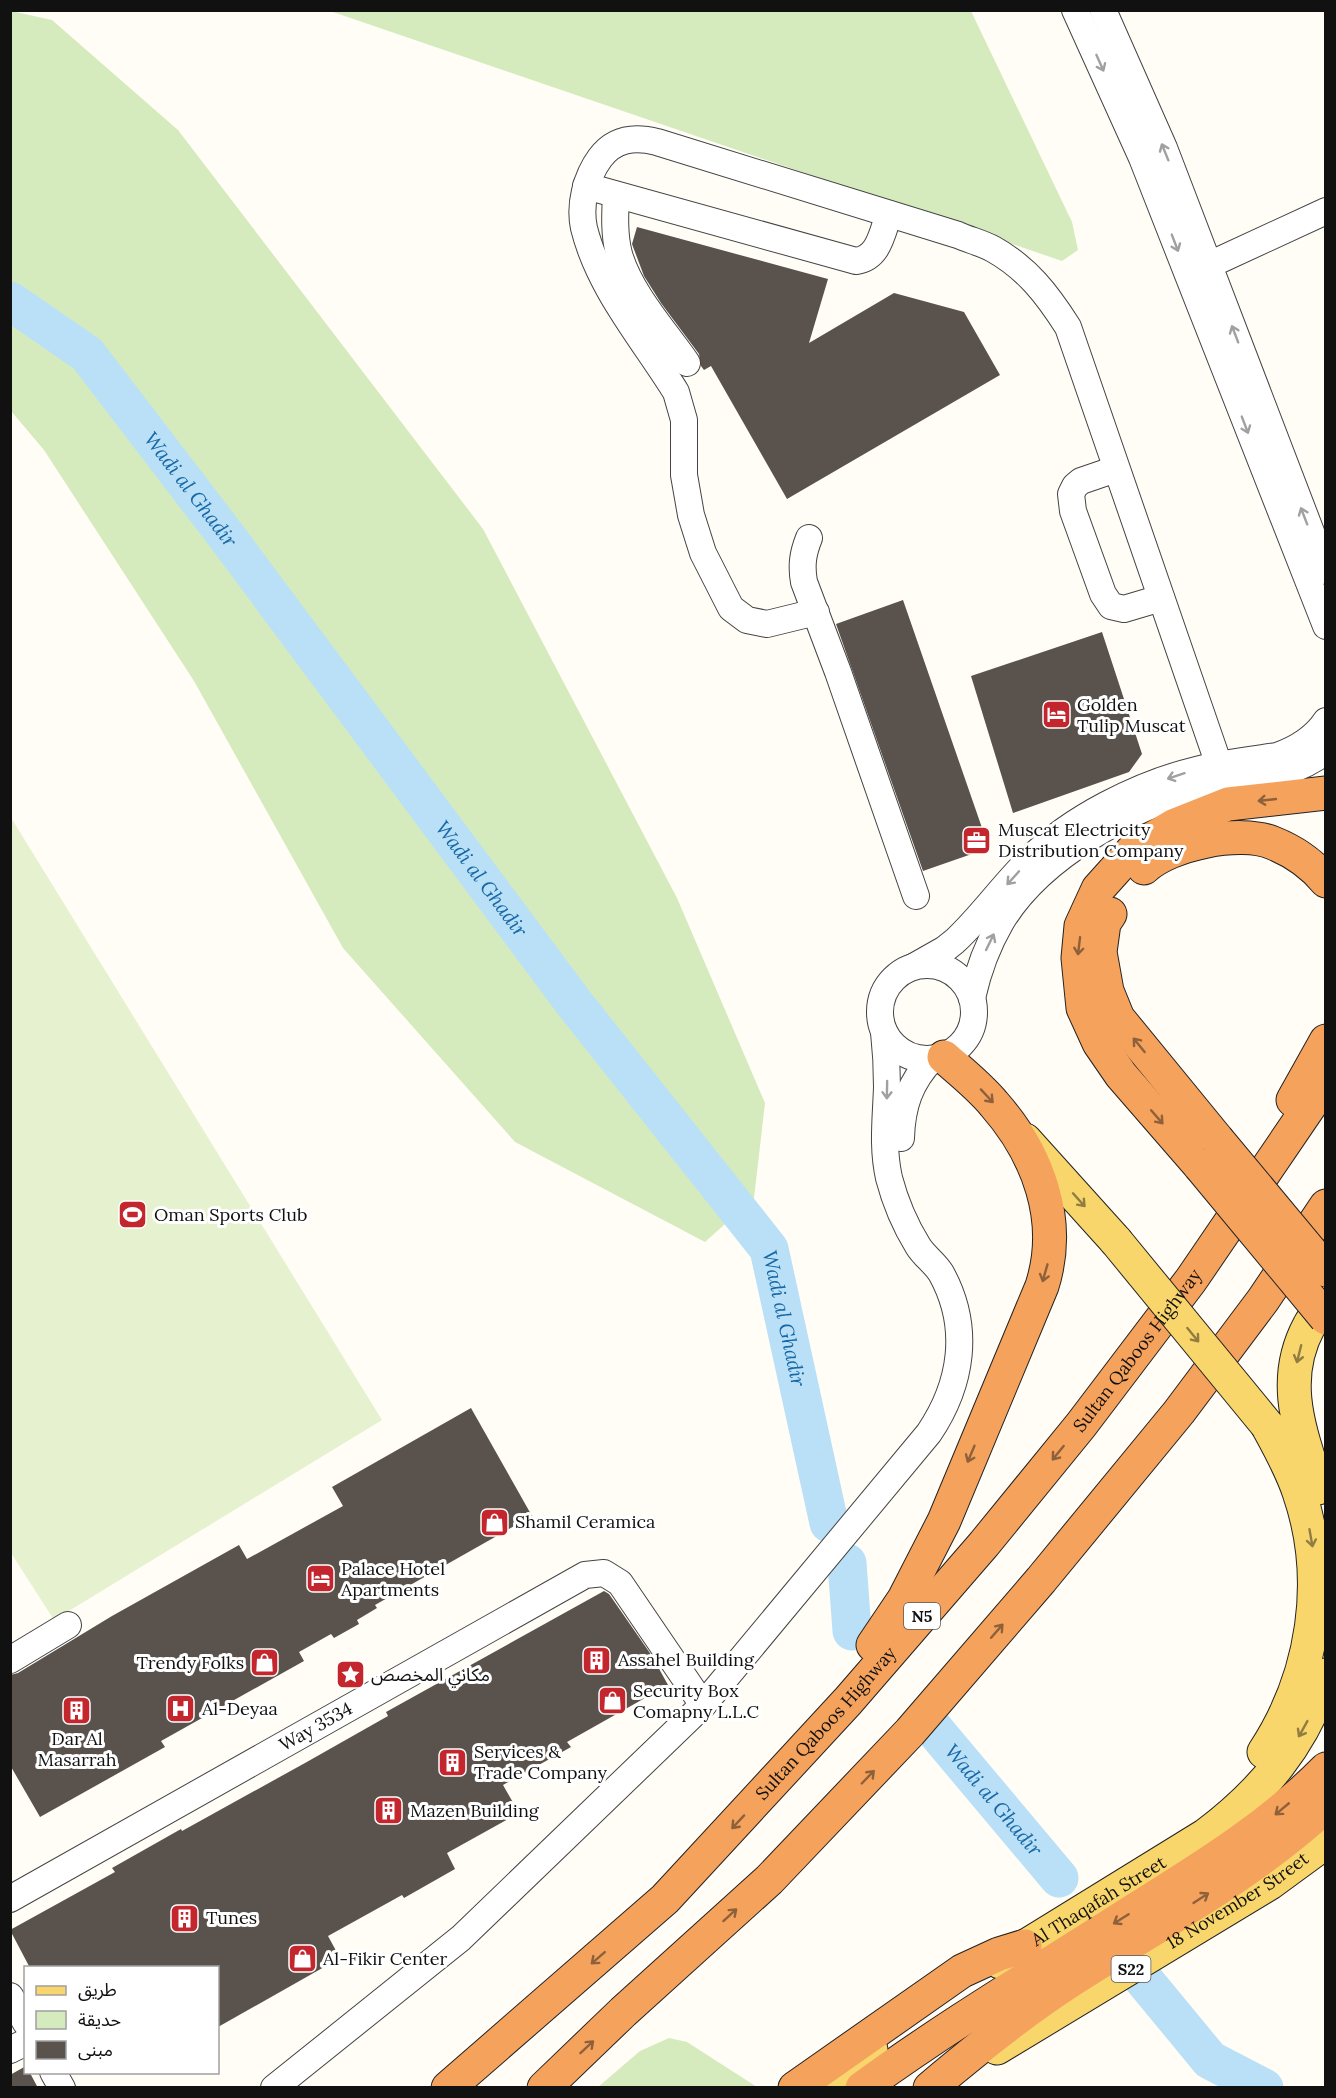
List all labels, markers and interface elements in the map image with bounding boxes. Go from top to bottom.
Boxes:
one-way arrow [1094,54,1106,72]
one-way arrow [1159,143,1170,162]
one-way arrow [1170,234,1181,252]
one-way arrow [1229,325,1240,344]
one-way arrow [1240,415,1251,434]
water label: Wadi al Ghadir [139,427,244,552]
one-way arrow [1298,507,1309,526]
place label: Golden Tulip Muscat [1077,693,1186,737]
hotel icon: Golden Tulip Muscat [1040,699,1072,731]
one-way arrow [1167,771,1186,782]
one-way arrow [1258,795,1278,806]
water label: Wadi al Ghadir [430,815,534,942]
place label: Muscat Electricity Distribution Company [998,818,1184,862]
office icon: Muscat Electricity Distribution Company [961,824,993,856]
one-way arrow [1006,870,1020,885]
one-way arrow [985,934,997,952]
one-way arrow [1073,935,1084,955]
one-way arrow [1133,1037,1146,1053]
one-way arrow [881,1080,892,1100]
one-way arrow [980,1088,994,1103]
one-way arrow [1150,1109,1164,1124]
one-way arrow [1072,1192,1086,1207]
sports icon: Oman Sports Club [117,1199,149,1231]
place label: Oman Sports Club [154,1203,307,1226]
water label: Wadi al Ghadir [758,1248,812,1390]
one-way arrow [1039,1264,1051,1283]
street label: Sultan Qaboos Highway [1068,1264,1206,1437]
one-way arrow [1186,1327,1199,1343]
one-way arrow [1292,1345,1304,1364]
one-way arrow [965,1444,977,1462]
one-way arrow [1051,1445,1065,1460]
shop icon: Shamil Ceramica [478,1506,510,1538]
place label: Shamil Ceramica [515,1510,655,1533]
one-way arrow [1305,1527,1316,1547]
place label: Palace Hotel Apartments [340,1557,445,1601]
hotel icon: Palace Hotel Apartments [304,1563,336,1595]
road number: N5 [904,1603,940,1629]
one-way arrow [990,1624,1004,1639]
street label: Sultan Qaboos Highway [750,1641,901,1805]
building icon: Assahel Building [581,1644,613,1676]
shop icon: Trendy Folks [249,1647,281,1679]
place label: Assahel Building [617,1648,755,1671]
place label: Trendy Folks [136,1651,244,1674]
place icon: مكاني المخصص [334,1659,366,1691]
place label: مكاني المخصص [371,1663,490,1688]
place label: Security Box Comapny L.L.C [633,1679,760,1723]
shop icon: Security Box Comapny L.L.C [596,1685,628,1717]
hospital icon: Al-Deyaa [165,1693,197,1725]
building icon: Dar Al Masarrah [61,1694,93,1726]
street label: Way 3534 [275,1696,356,1756]
place label: Al-Deyaa [201,1697,278,1720]
one-way arrow [1296,1720,1308,1737]
place label: Dar Al Masarrah [38,1727,117,1771]
water label: Wadi al Ghadir [940,1739,1049,1862]
place label: Services & Trade Company [474,1740,607,1784]
building icon: Services & Trade Company [437,1746,469,1778]
one-way arrow [860,1769,875,1784]
building icon: Mazen Building [373,1795,405,1827]
place label: Mazen Building [410,1799,540,1822]
one-way arrow [1275,1802,1290,1816]
one-way arrow [731,1814,745,1829]
street label: 18 November Street [1162,1847,1313,1954]
street label: Al Thaqafah Street [1026,1850,1170,1951]
one-way arrow [1193,1891,1210,1904]
building icon: Tunes [169,1902,201,1934]
place label: Tunes [206,1906,257,1929]
one-way arrow [723,1908,738,1922]
one-way arrow [1113,1912,1130,1925]
shop icon: Al-Fikir Center [286,1943,318,1975]
place label: Al-Fikir Center [322,1947,448,1970]
one-way arrow [591,1951,606,1965]
road number: S22 [1112,1956,1150,1982]
legend [24,1966,219,2074]
text: طريق [78,1978,117,2001]
text: حديقة [78,2008,121,2031]
text: مبنى [78,2038,113,2061]
one-way arrow [579,2040,594,2054]

